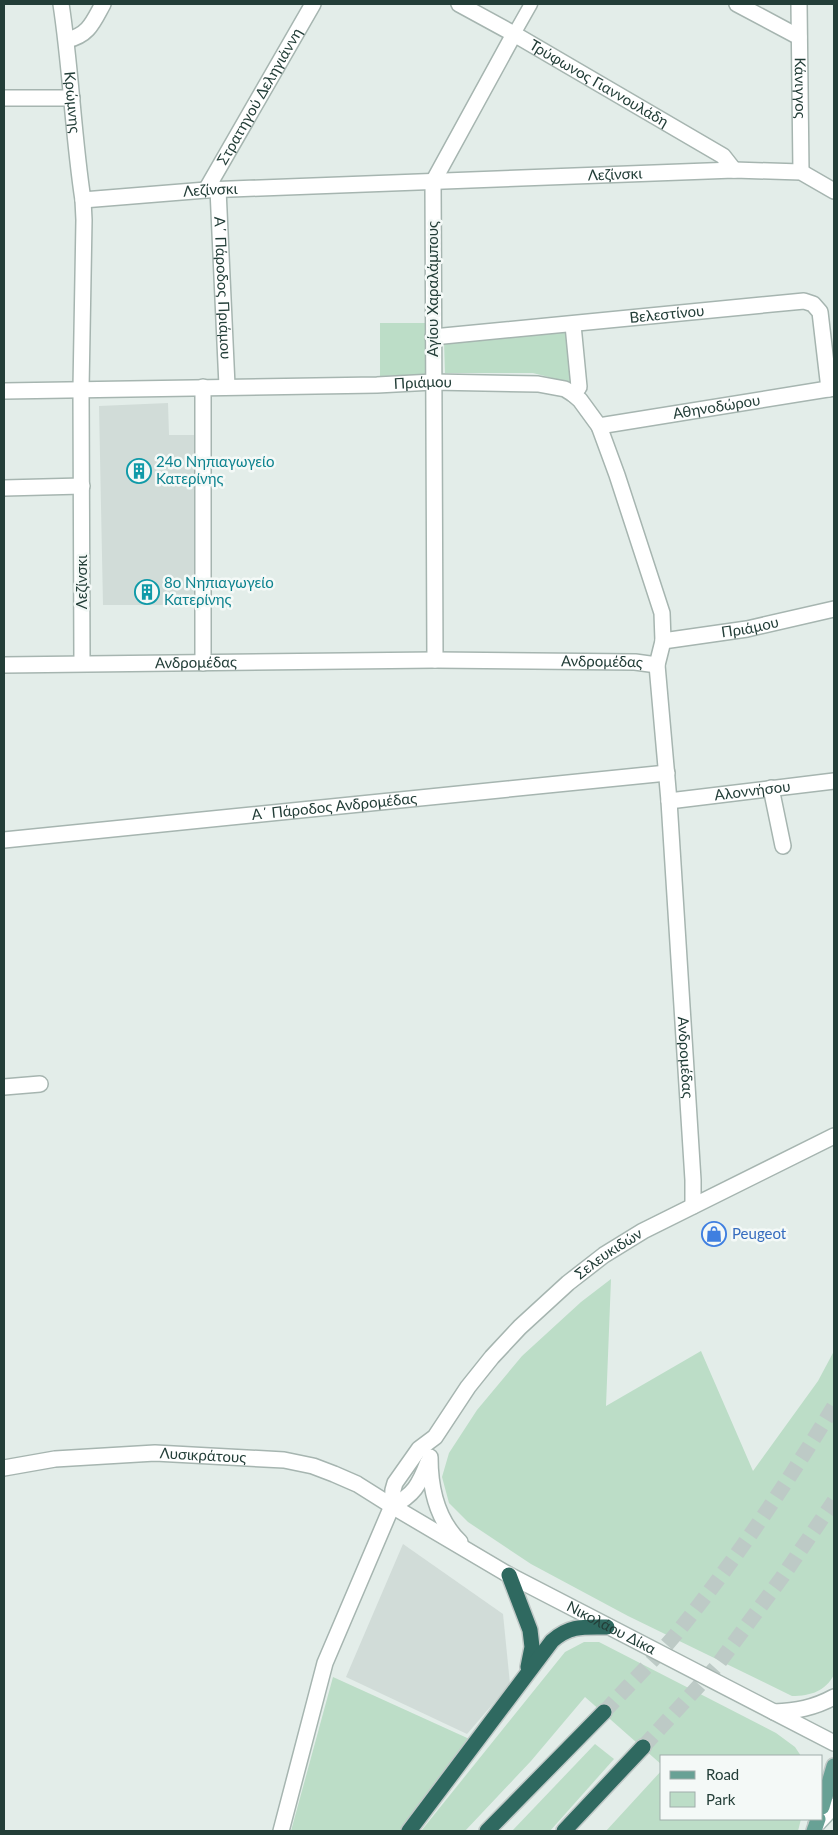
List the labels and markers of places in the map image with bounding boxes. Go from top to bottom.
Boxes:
place label: 24ο Νηπιαγωγείο Κατερίνης [156,452,274,487]
building icon: 24ο Νηπιαγωγείο Κατερίνης [126,458,152,484]
place label: 8ο Νηπιαγωγείο Κατερίνης [164,573,274,608]
building icon: 8ο Νηπιαγωγείο Κατερίνης [134,579,160,605]
shop icon: Peugeot [701,1221,727,1247]
place label: Peugeot [732,1224,787,1242]

